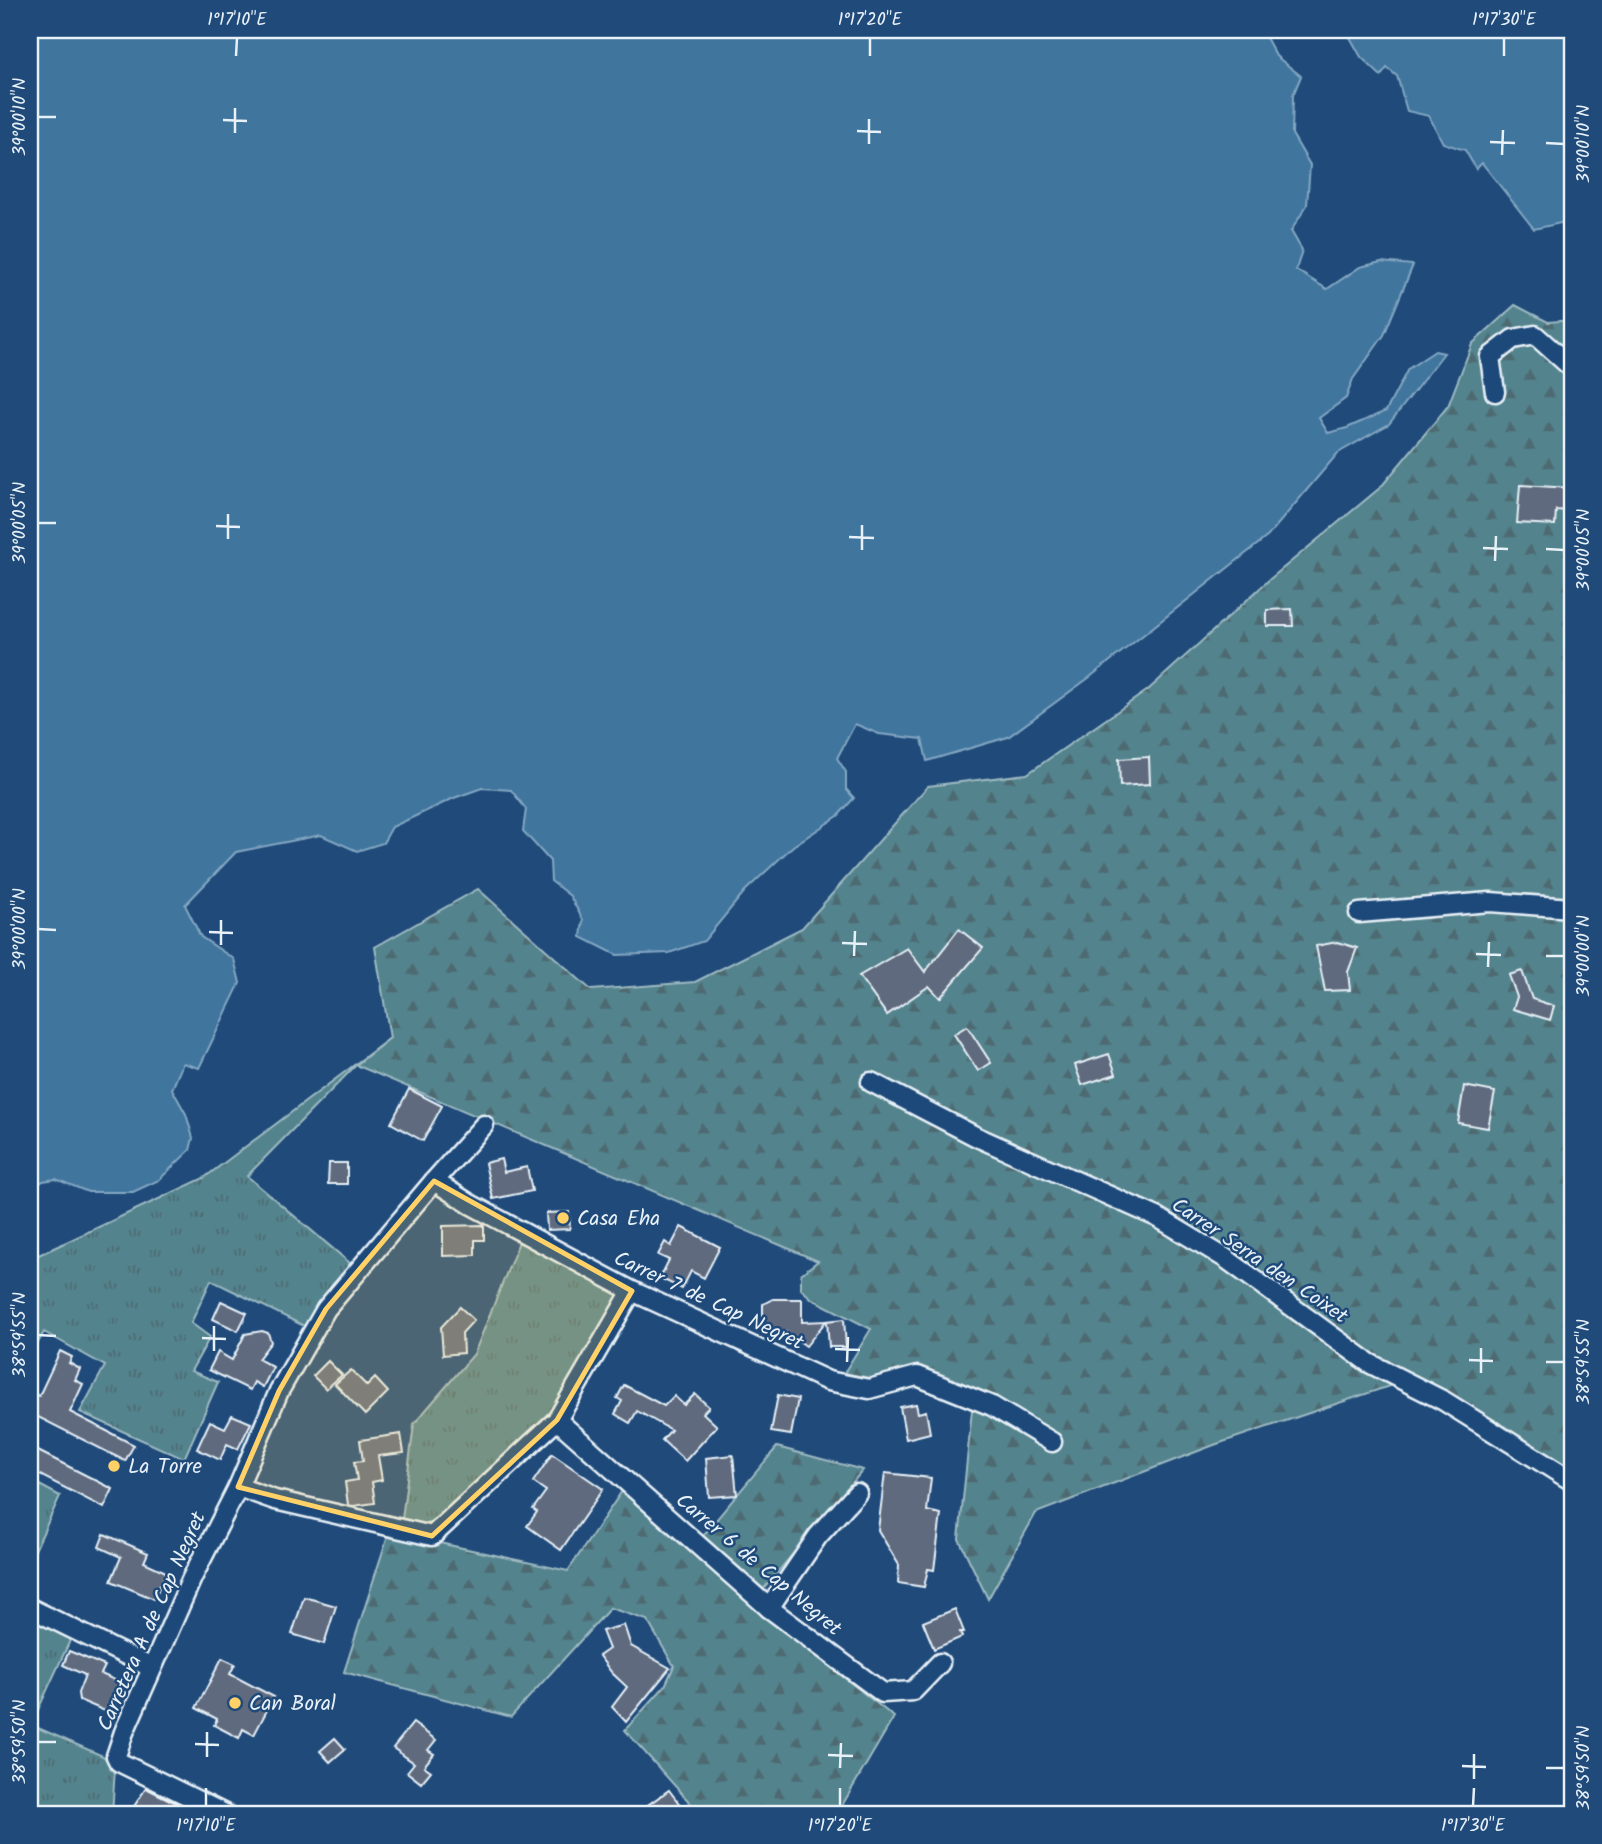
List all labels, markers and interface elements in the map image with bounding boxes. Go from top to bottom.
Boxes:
text: 1°17'10"E [207,6,267,35]
text: 1°17'20"E [838,6,903,35]
text: 1°17'30"E [1472,6,1537,35]
text: 39°00'10"N [6,78,35,156]
text: 39°00'10"N [1570,105,1599,183]
text: 39°00'05"N [6,482,35,564]
text: 39°00'05"N [1570,509,1599,591]
text: 39°00'00"N [6,888,35,970]
text: 39°00'00"N [1570,915,1599,997]
street label: Carrer Serra den Coixet [1164,1190,1355,1333]
place label: Casa Eha [577,1203,660,1236]
marker: Casa Eha [555,1210,571,1226]
street label: Carrer 7 de Cap Negret [608,1243,810,1360]
text: 38°59'55"N [6,1292,35,1378]
text: 38°59'55"N [1570,1319,1599,1405]
place label: La Torre [128,1451,202,1484]
marker: La Torre [106,1458,122,1474]
street label: Carrer 6 de Cap Negret [668,1485,849,1645]
street label: Carretera A de Cap Negret [89,1506,216,1737]
place label: Can Boral [249,1688,336,1721]
marker: Can Boral [227,1695,243,1711]
text: 38°59'50"N [6,1699,35,1785]
text: 38°59'50"N [1570,1725,1599,1811]
text: 1°17'10"E [176,1812,236,1841]
text: 1°17'20"E [808,1812,873,1841]
text: 1°17'30"E [1441,1812,1506,1841]

